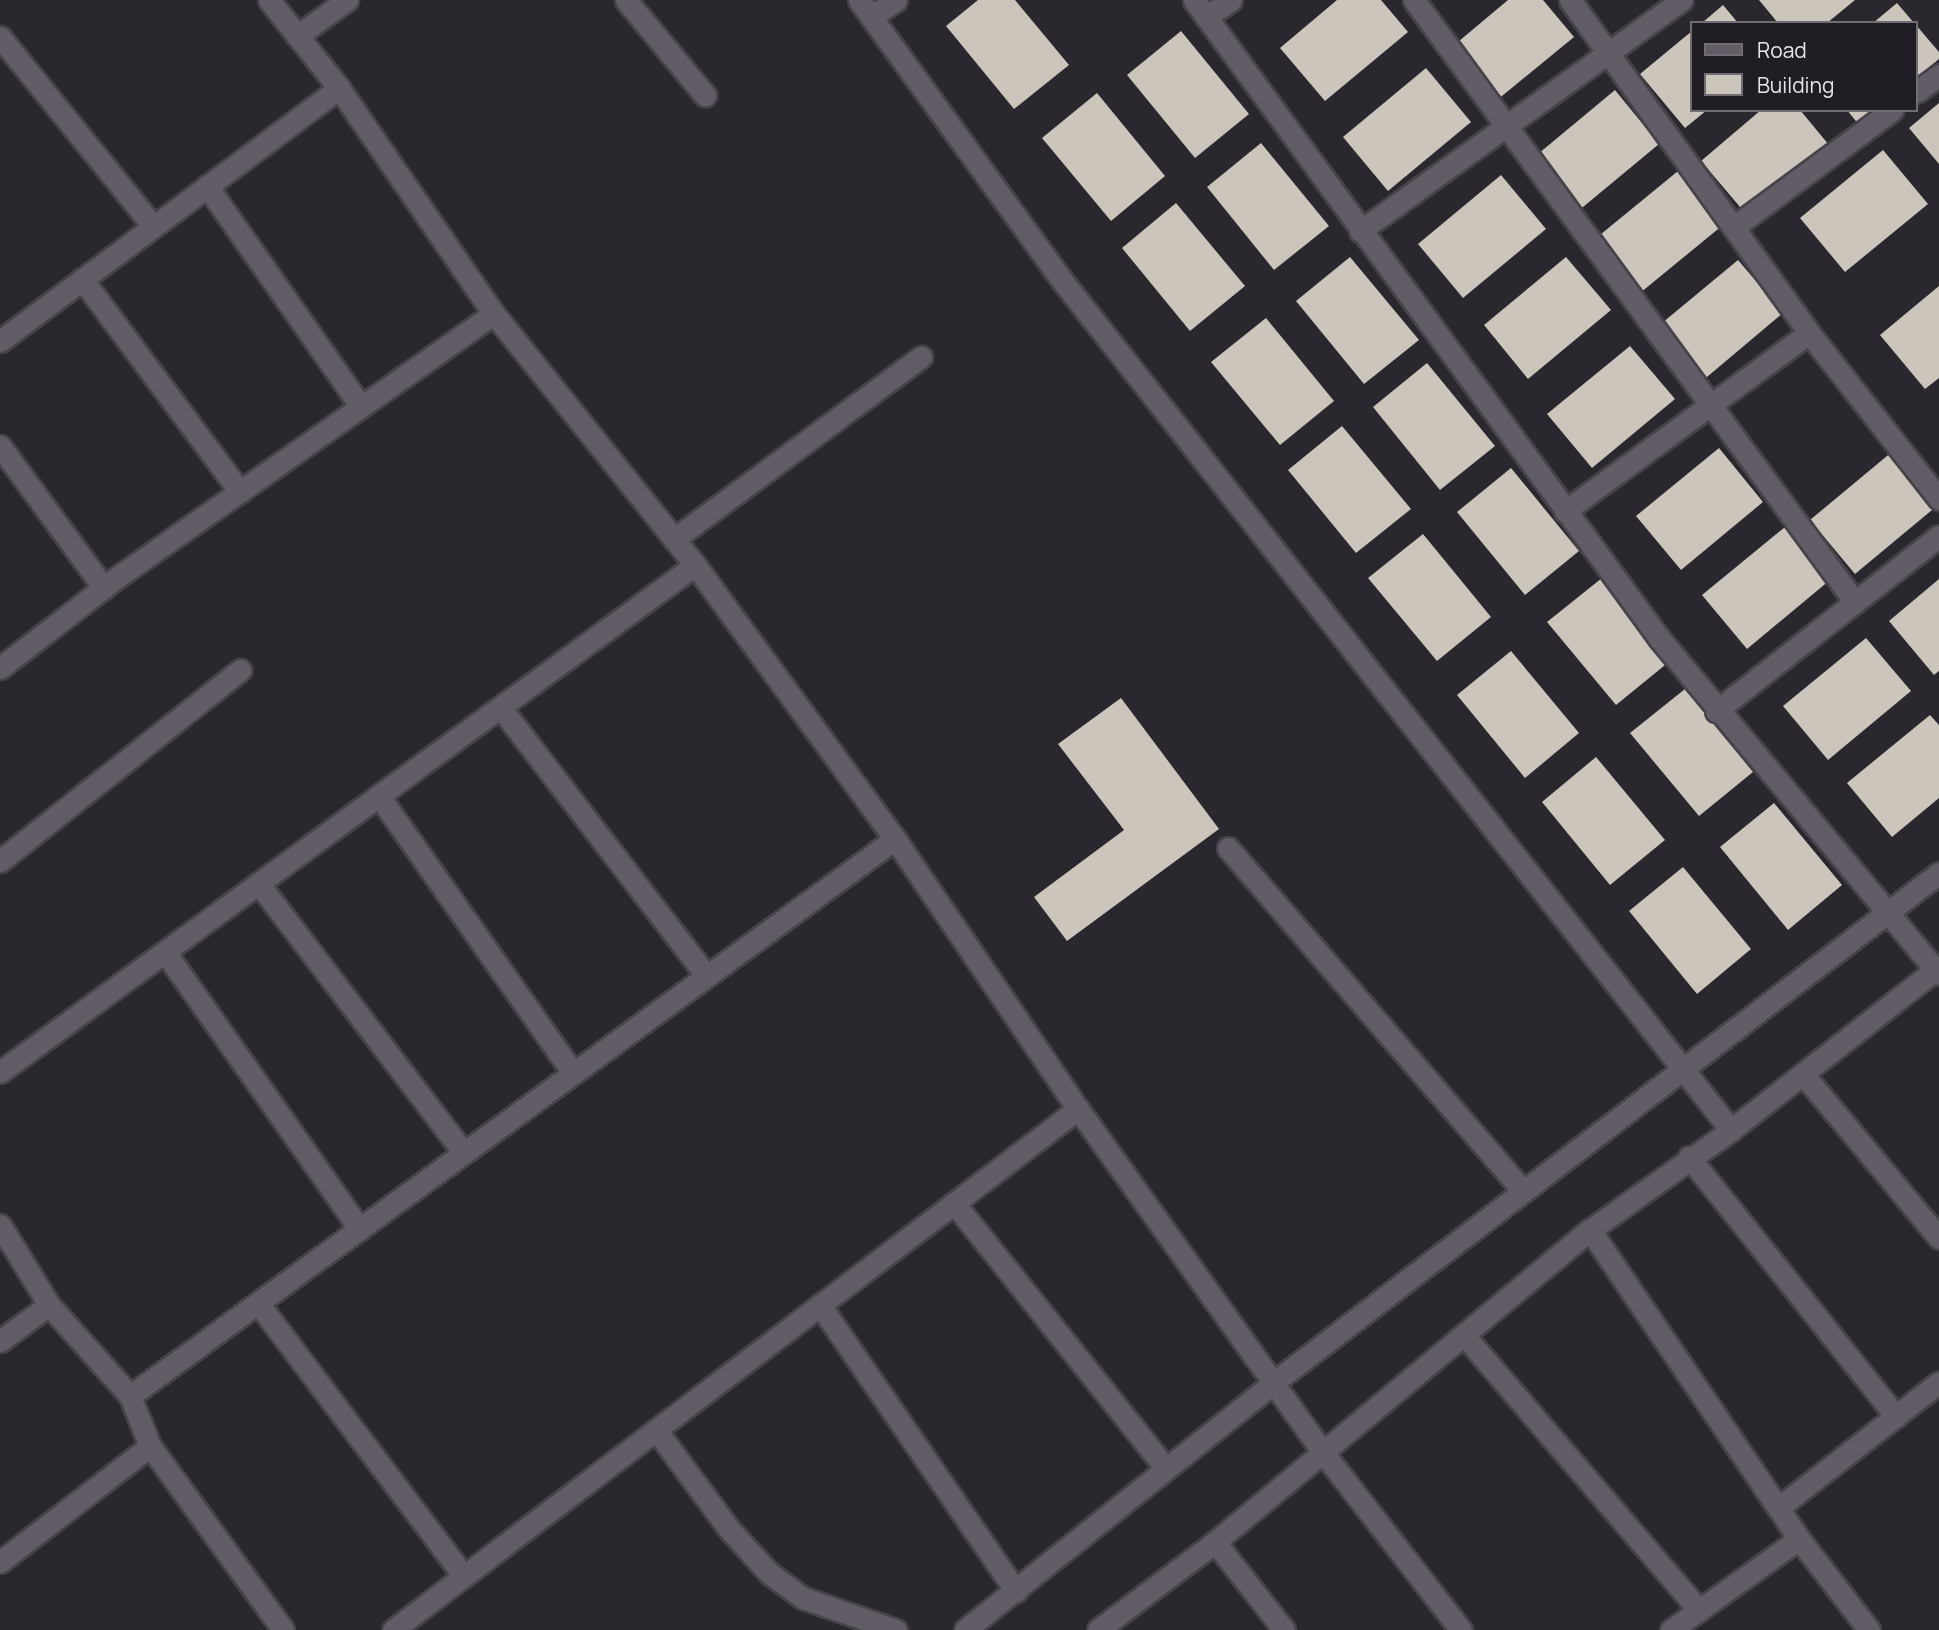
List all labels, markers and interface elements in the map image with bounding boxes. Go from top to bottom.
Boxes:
legend [1690,21,1918,112]
text: Road [1757,36,1807,64]
text: Building [1757,71,1834,99]

